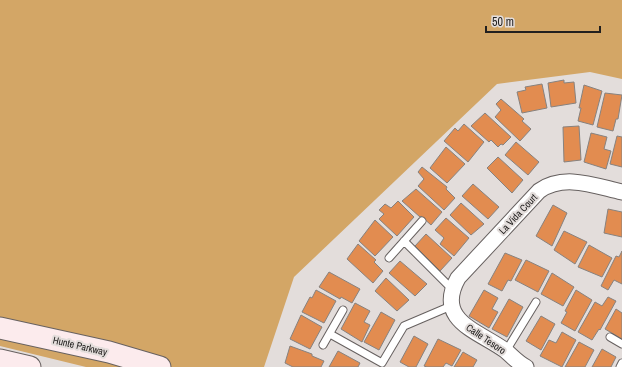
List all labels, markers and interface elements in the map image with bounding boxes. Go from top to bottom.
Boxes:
scale bar [486,8,600,34]
text: 50 m [492,14,514,30]
street label: La Vida Court [496,191,540,237]
street label: Calle Tesoro [464,321,509,357]
street label: Hunte Parkway [51,333,109,359]

